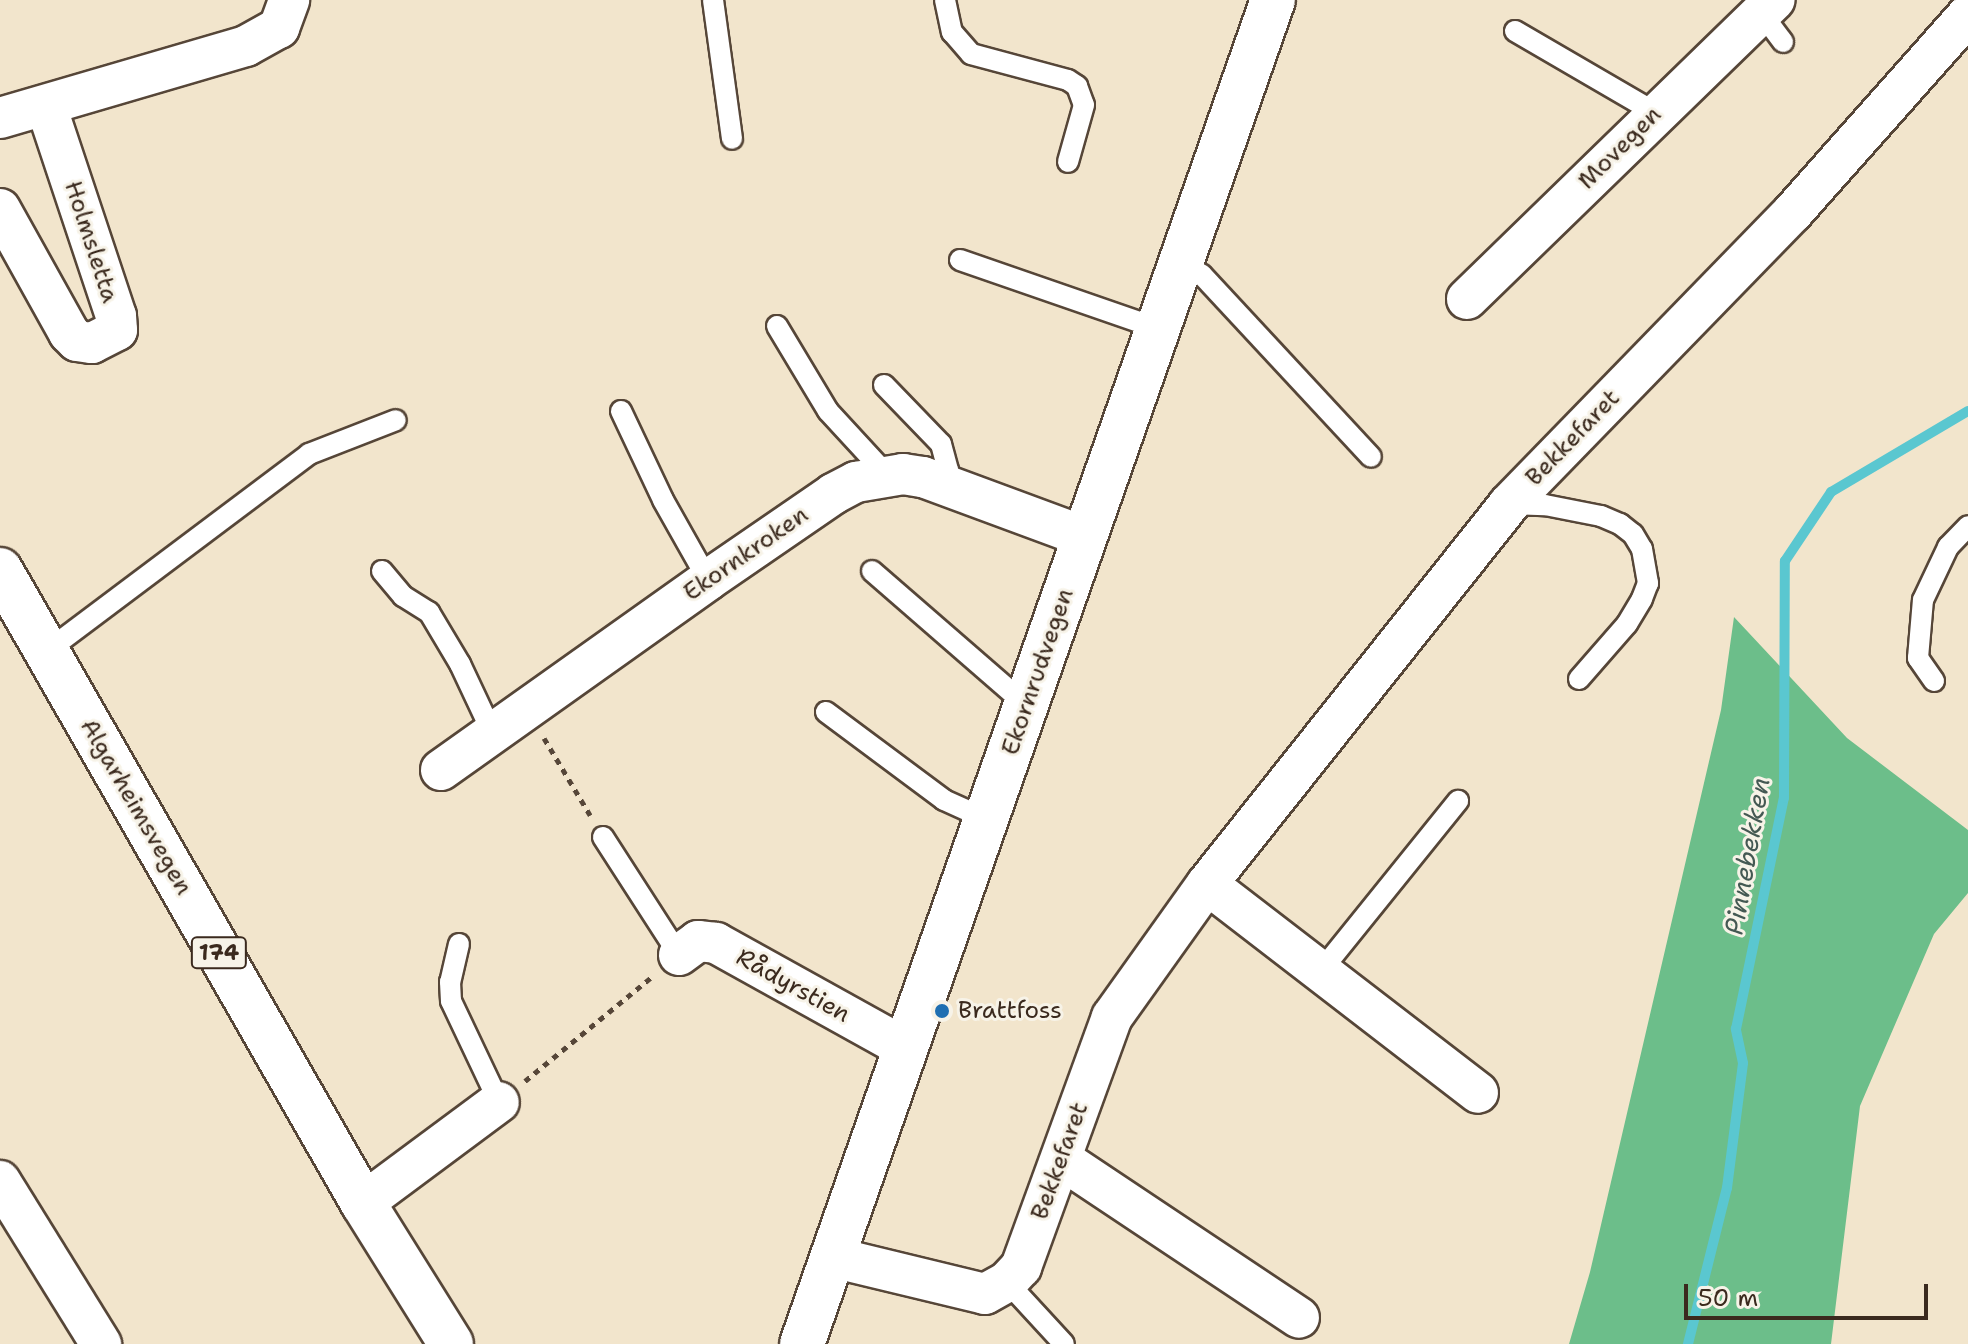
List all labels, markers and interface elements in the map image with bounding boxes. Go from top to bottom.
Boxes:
street label: Movegen [1573,101,1667,195]
street label: Holmsletta [58,178,124,306]
street label: Bekkefaret [1520,384,1626,492]
street label: Ekornkroken [678,501,814,607]
street label: Ekornrudvegen [996,585,1080,759]
street label: Algarheimsvegen [74,714,198,900]
water label: Pinnebekken [1718,775,1776,937]
road number: 174 [189,935,249,971]
street label: Rådyrstien [731,943,855,1029]
place label: Brattfoss [958,997,1062,1025]
marker: Brattfoss [933,1002,951,1020]
street label: Bekkefaret [1025,1098,1095,1224]
scale bar [1688,1268,1932,1318]
text: 50 m [1698,1282,1758,1314]

